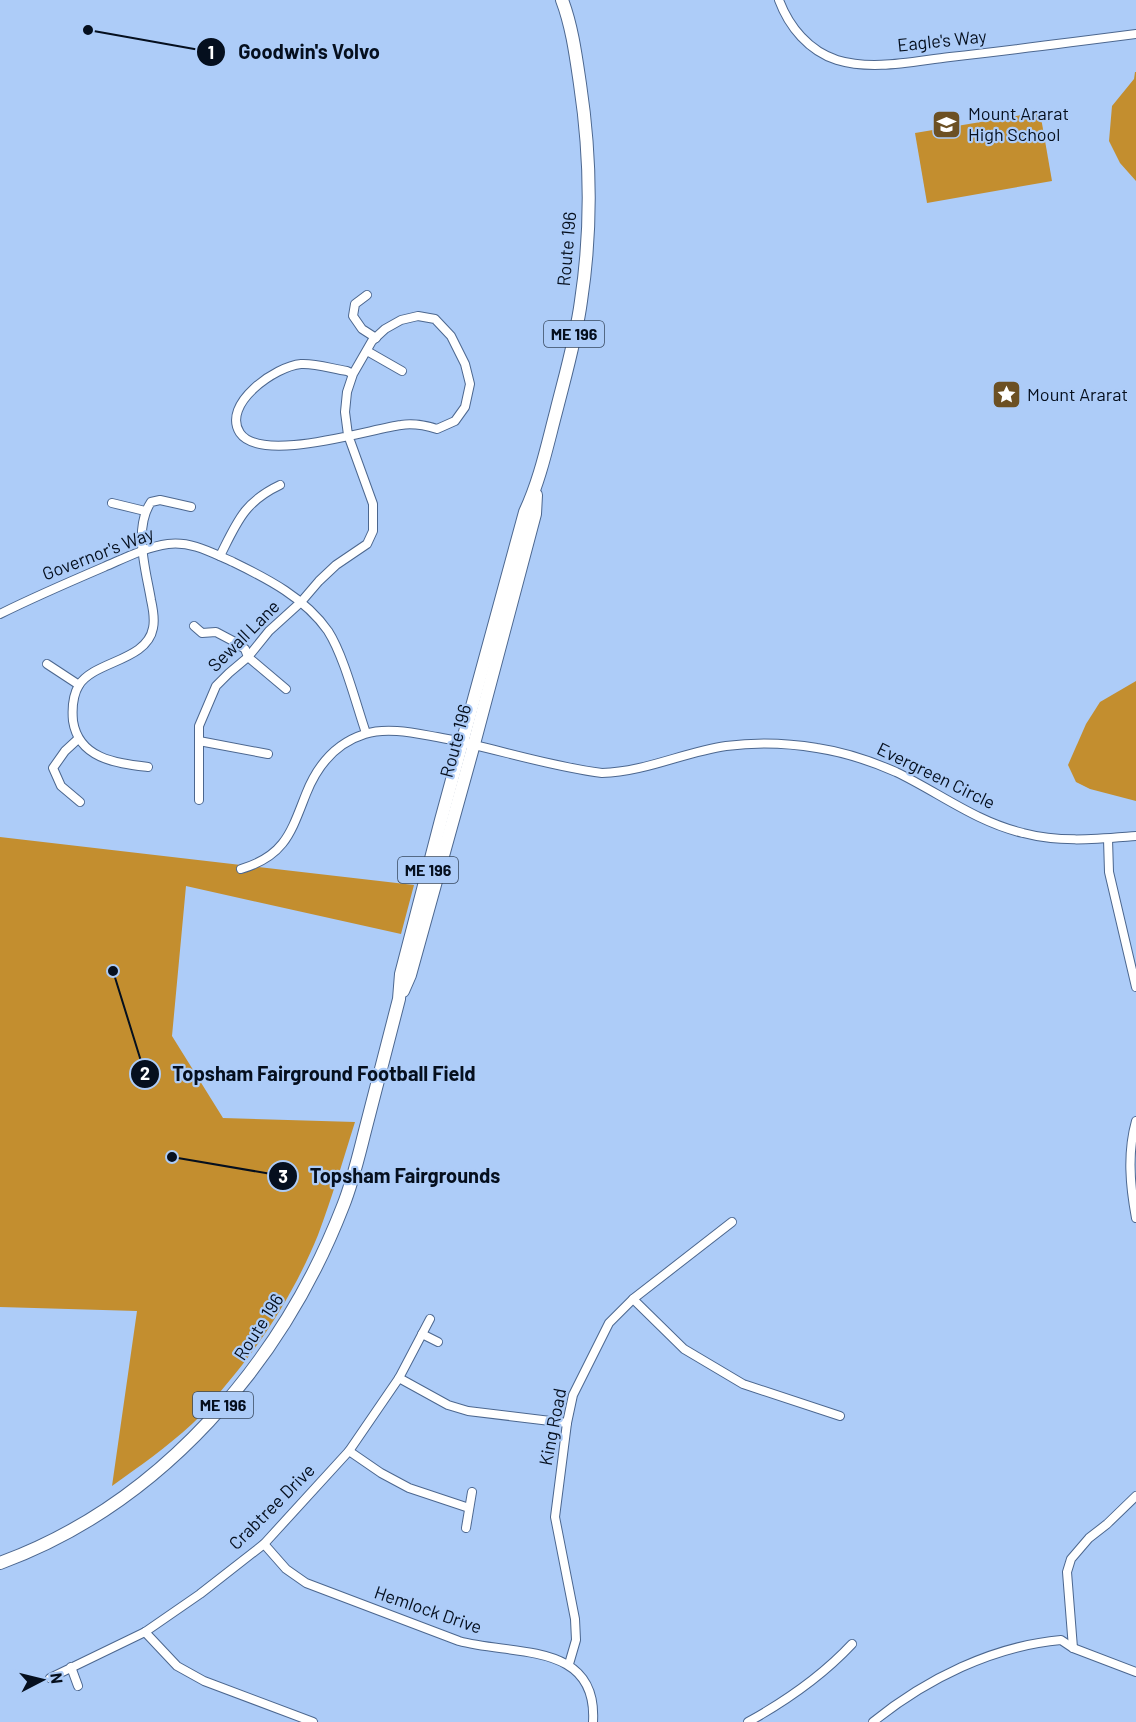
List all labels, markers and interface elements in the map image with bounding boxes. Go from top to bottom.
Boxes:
street label: Eagle's Way [896,24,988,56]
callout: Goodwin's Volvo [196,33,392,71]
text: Goodwin's Volvo [238,39,380,63]
text: 1 [208,41,214,63]
place label: Mount Ararat High School [968,102,1069,145]
school or university icon: Mount Ararat High School [931,108,963,140]
street label: Route 196 [552,211,580,287]
road number: ME 196 [544,321,604,347]
place icon: Mount Ararat [990,379,1022,411]
place label: Mount Ararat [1027,383,1128,405]
street label: Governor's Way [39,522,157,584]
street label: Sewall Lane [203,595,284,676]
street label: Route 196 [435,702,475,780]
street label: Evergreen Circle [874,737,999,813]
road number: ME 196 [398,857,458,883]
callout: Topsham Fairground Football Field [130,1055,488,1093]
text: Topsham Fairground Football Field [172,1061,476,1085]
text: 2 [140,1062,150,1084]
callout: Topsham Fairgrounds [268,1157,512,1195]
text: Topsham Fairgrounds [310,1163,500,1187]
text: 3 [278,1165,288,1187]
street label: Route 196 [229,1289,288,1364]
street label: King Road [534,1386,570,1467]
road number: ME 196 [193,1392,253,1418]
street label: Crabtree Drive [224,1459,319,1554]
street label: Hemlock Drive [372,1580,485,1638]
north arrow [12,1650,72,1710]
text: N [47,1672,67,1685]

